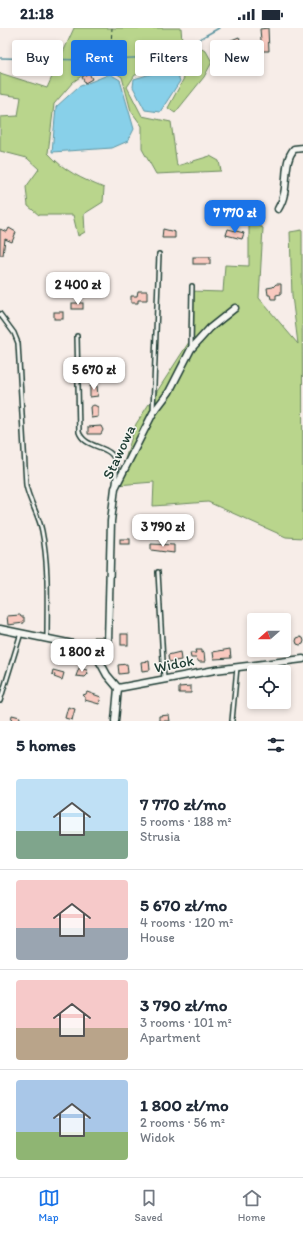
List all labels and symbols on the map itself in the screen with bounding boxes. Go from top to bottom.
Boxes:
pin: 7 770 zł [194,200,276,234]
pin: 2 400 zł [37,272,119,306]
pin: 5 670 zł [53,357,135,391]
street label: Stawowa [99,422,139,482]
pin: 3 790 zł [122,514,204,548]
north arrow [247,613,291,657]
pin: 1 800 zł [41,639,123,673]
street label: Widok [153,651,196,677]

